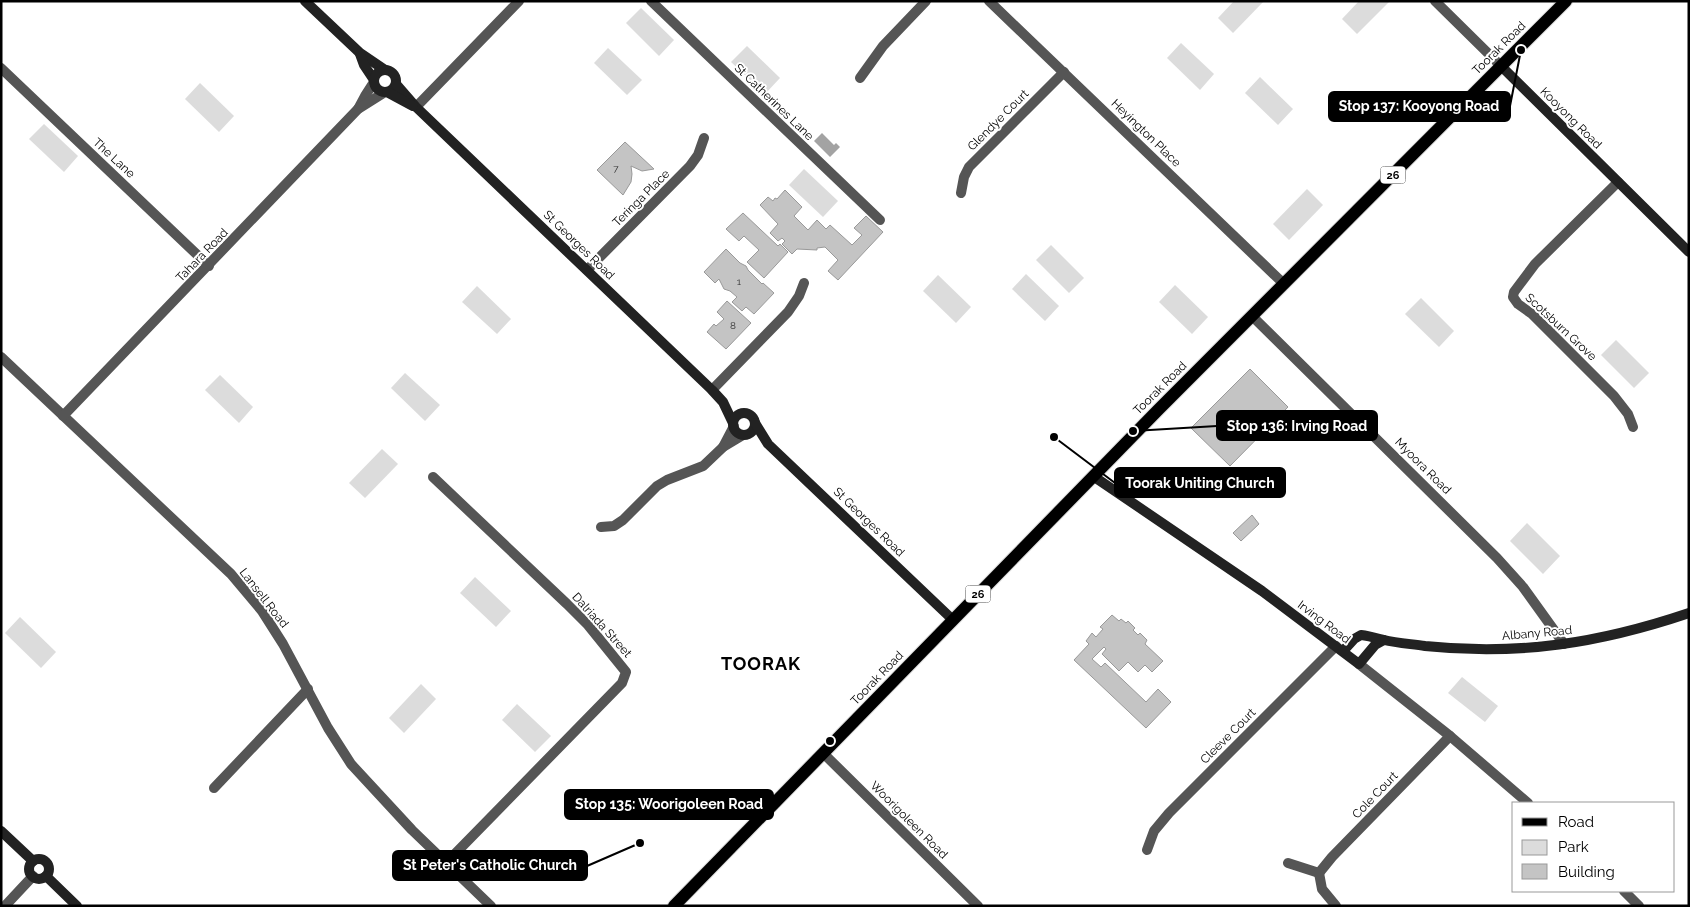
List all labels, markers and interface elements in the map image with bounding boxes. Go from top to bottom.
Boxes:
street label: Toorak Road [1470,19,1528,77]
street label: St Catherines Lane [732,61,816,143]
street label: Kooyong Road [1537,84,1605,152]
street label: Glendye Court [965,87,1031,153]
callout: Stop 137: Kooyong Road [1329,92,1510,121]
street label: Heyington Place [1108,96,1184,170]
text: Stop 137: Kooyong Road [1339,98,1499,114]
street label: The Lane [90,135,138,181]
house number: 7 [613,163,619,174]
road number: 26 [1380,166,1406,184]
street label: Teringa Place [610,167,672,229]
street label: St Georges Road [541,208,617,282]
street label: Tahara Road [173,225,231,285]
house number: 1 [737,276,742,287]
street label: Scotsburn Grove [1522,290,1600,364]
house number: 8 [730,320,736,331]
street label: Toorak Road [1131,359,1189,417]
callout: Stop 136: Irving Road [1217,411,1377,440]
text: Stop 136: Irving Road [1227,418,1367,434]
street label: Myoora Road [1392,435,1454,497]
callout: Toorak Uniting Church [1115,468,1285,497]
text: Toorak Uniting Church [1125,475,1275,491]
street label: St Georges Road [831,485,907,559]
street label: Lansell Road [237,566,291,630]
road number: 26 [966,586,990,602]
street label: Dalriada Street [569,590,635,660]
street label: Irving Road [1295,598,1353,646]
street label: Albany Road [1501,623,1573,643]
street label: Toorak Road [848,648,906,708]
district label: TOORAK [721,653,801,674]
street label: Cleeve Court [1197,705,1259,767]
street label: Cole Court [1349,769,1401,821]
street label: Woorigoleen Road [867,778,951,862]
callout: Stop 135: Woorigoleen Road [565,790,773,819]
text: Stop 135: Woorigoleen Road [575,796,763,812]
legend [1512,802,1675,892]
text: Road [1558,813,1594,831]
text: Park [1558,838,1589,856]
callout: St Peter's Catholic Church [393,851,587,880]
text: St Peter's Catholic Church [403,857,577,873]
text: Building [1558,863,1615,881]

